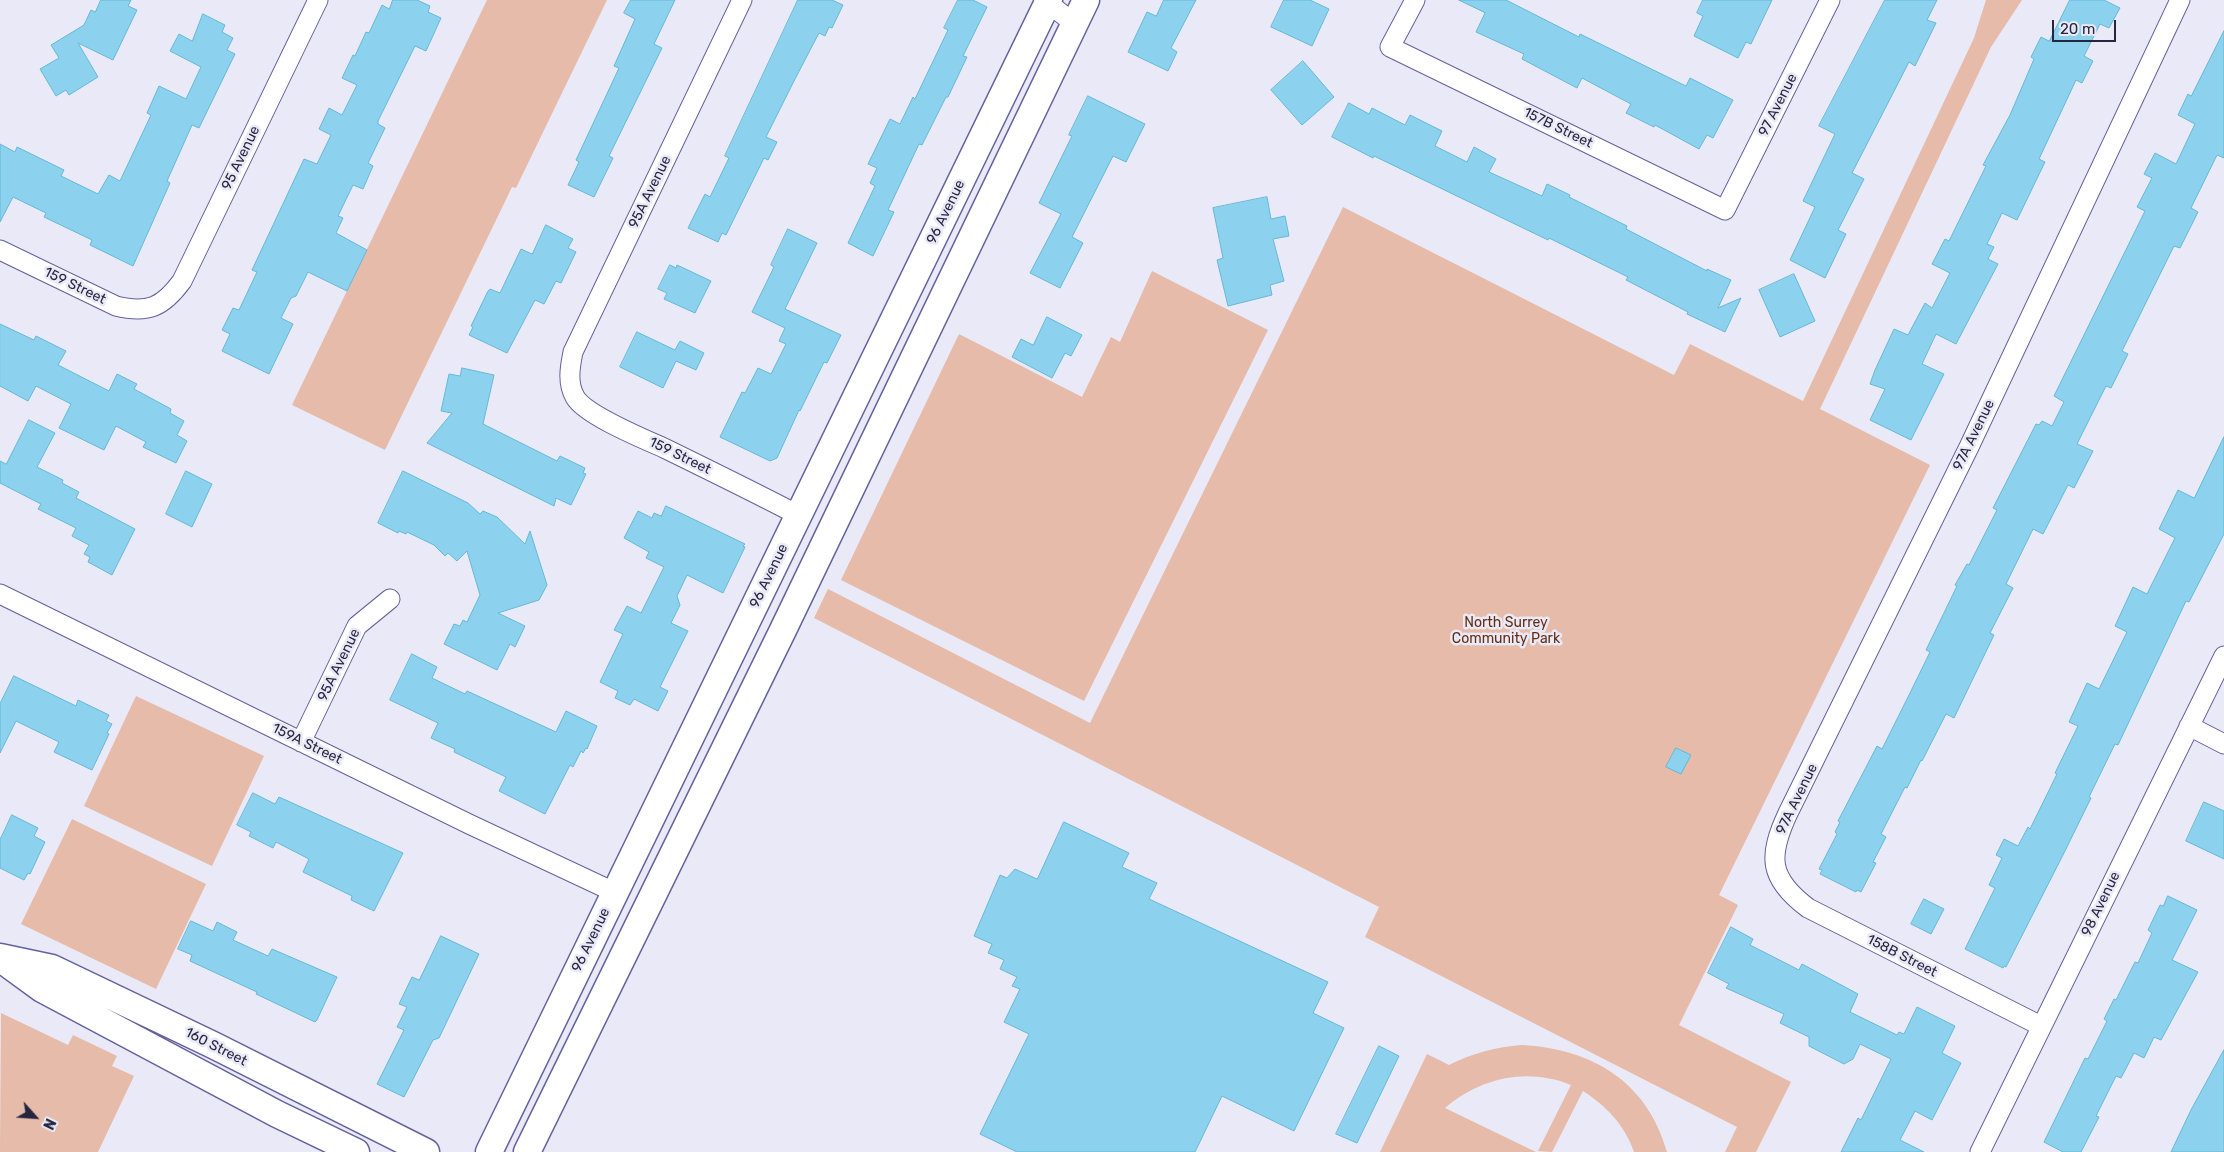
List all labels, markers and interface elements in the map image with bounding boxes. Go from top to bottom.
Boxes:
scale bar [2054,10,2118,42]
text: 20 m [2060,20,2095,38]
street label: 97 Avenue [1755,71,1801,139]
street label: 157B Street [1521,104,1595,152]
street label: 95 Avenue [218,123,264,193]
street label: 95A Avenue [625,153,675,231]
street label: 96 Avenue [923,177,969,247]
street label: 159 Street [41,264,109,308]
street label: 97A Avenue [1950,397,1998,473]
street label: 159 Street [646,434,714,478]
street label: 96 Avenue [746,541,792,611]
park label: North Surrey Community Park [1452,615,1560,648]
street label: 95A Avenue [314,626,364,704]
street label: 159A Street [269,720,345,768]
street label: 97A Avenue [1773,761,1821,837]
street label: 98 Avenue [2078,869,2124,939]
street label: 96 Avenue [568,905,614,975]
street label: 158B Street [1864,931,1940,981]
street label: 160 Street [182,1024,250,1070]
north arrow [10,1092,60,1142]
text: N [39,1116,59,1132]

